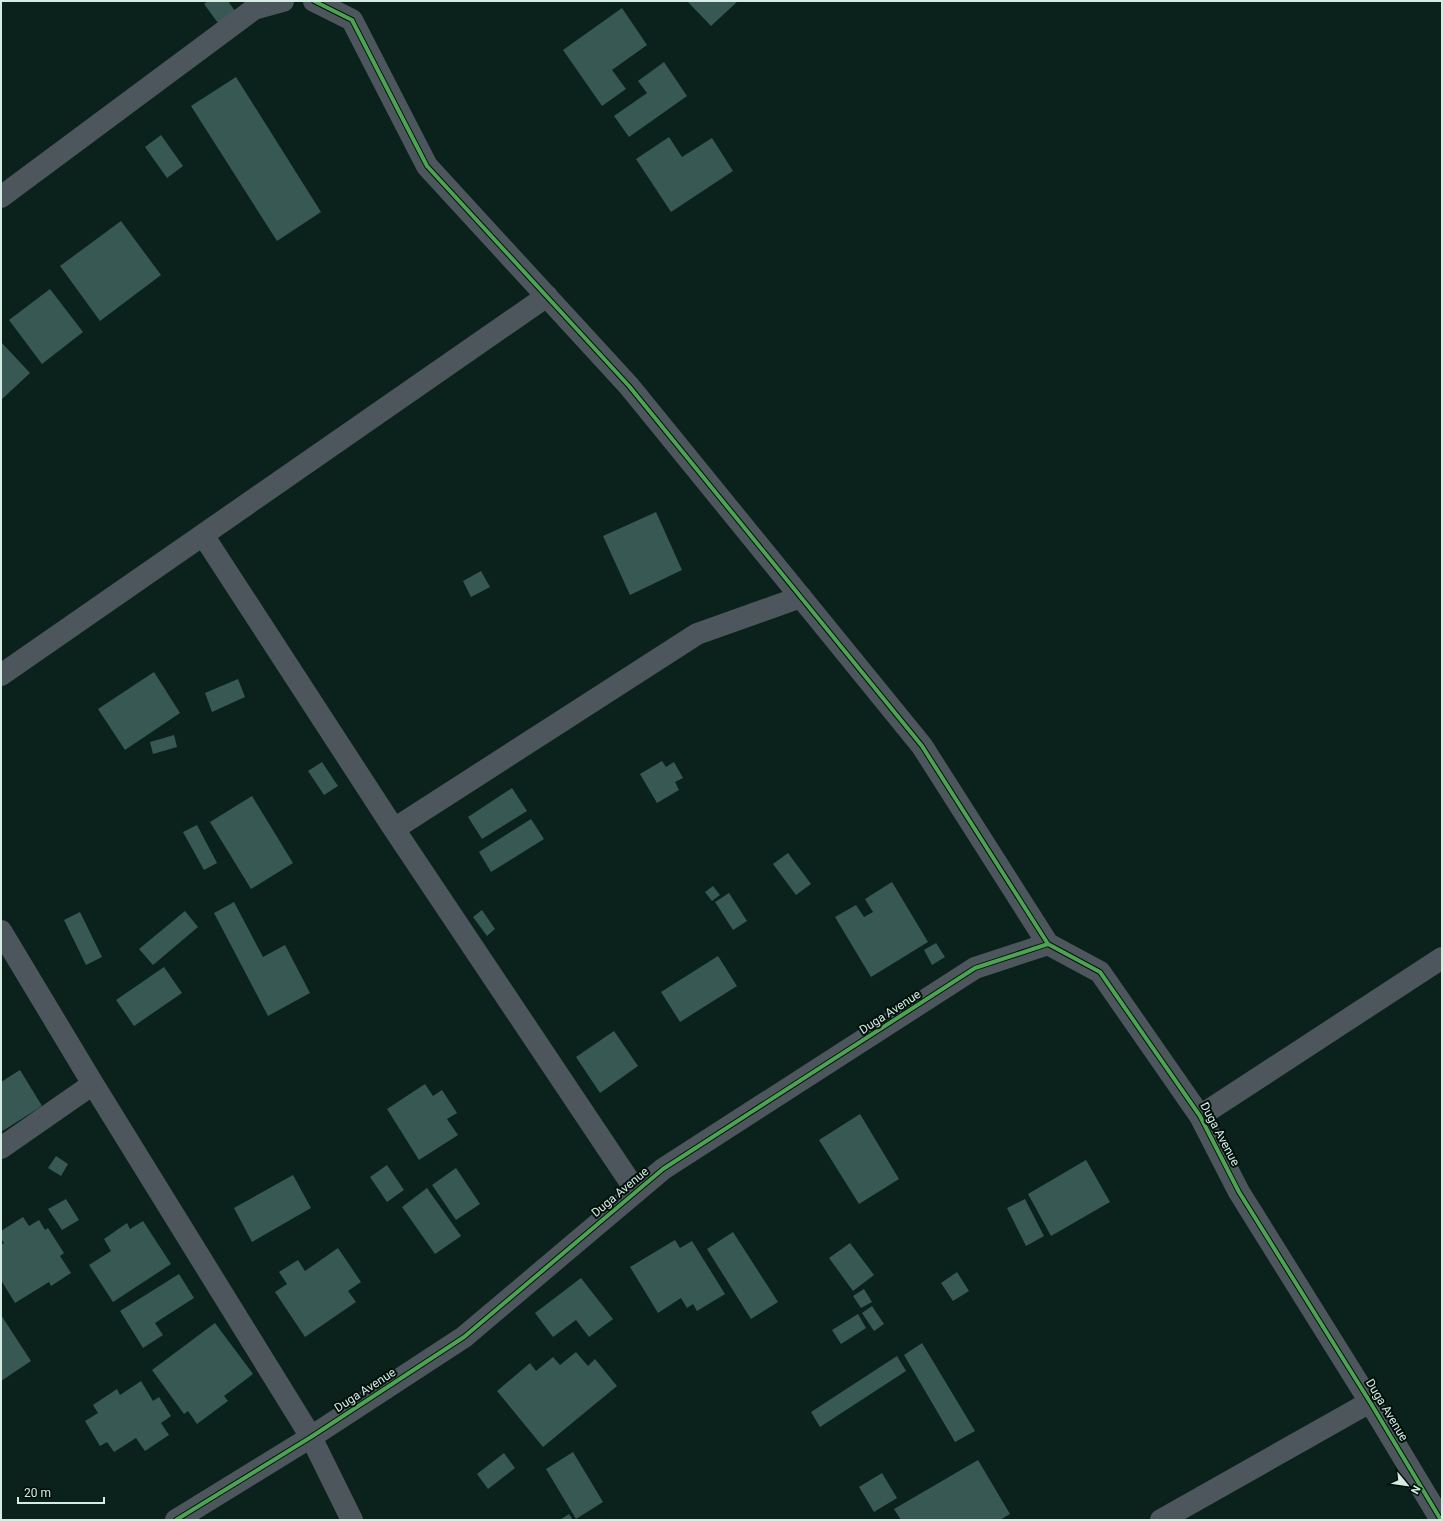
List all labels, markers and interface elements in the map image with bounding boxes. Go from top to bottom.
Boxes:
street label: Duga Avenue [857,987,923,1037]
street label: Duga Avenue [1197,1100,1243,1168]
street label: Duga Avenue [589,1164,651,1220]
street label: Duga Avenue [332,1365,398,1415]
street label: Duga Avenue [1363,1376,1411,1444]
north arrow [1387,1465,1427,1505]
scale bar [18,1479,104,1505]
text: N [1408,1483,1423,1496]
text: 20 m [24,1486,51,1500]

